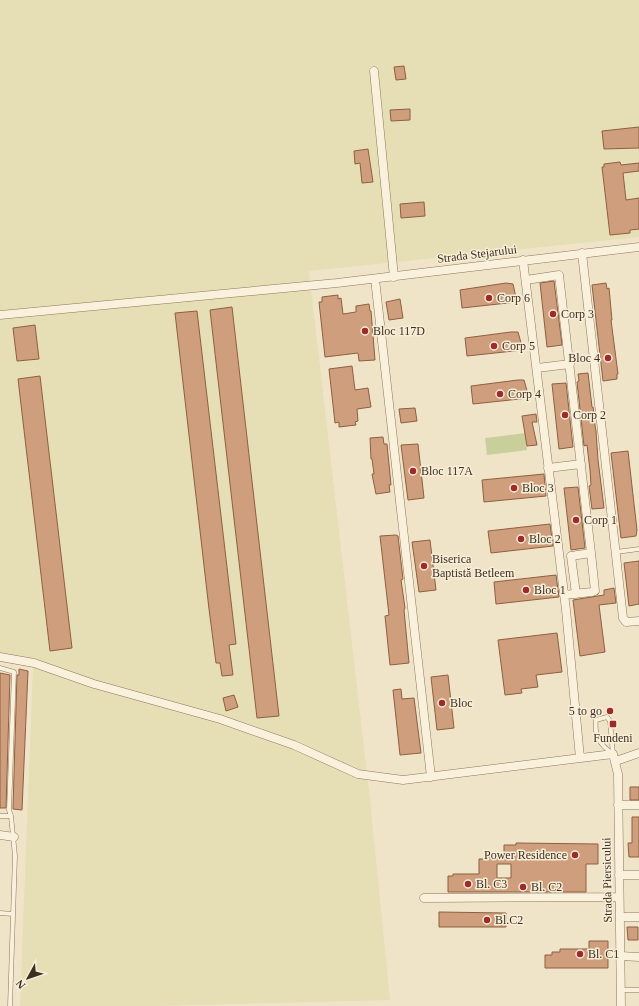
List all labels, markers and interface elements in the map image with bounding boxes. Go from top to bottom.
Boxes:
street label: Strada Stejarului [436,242,518,266]
place label: Corp 6 [497,291,530,305]
marker: Corp 6 [484,293,494,303]
place label: Corp 3 [561,307,594,321]
marker: Corp 3 [548,309,558,319]
place label: Bloc 117D [373,324,425,338]
marker: Bloc 117D [360,326,370,336]
place label: Corp 5 [502,339,535,353]
marker: Corp 5 [489,341,499,351]
place label: Bloc 4 [568,351,600,365]
marker: Bloc 4 [603,353,613,363]
place label: Corp 4 [508,387,541,401]
marker: Corp 4 [495,389,505,399]
place label: Corp 2 [573,408,606,422]
marker: Corp 2 [560,410,570,420]
place label: Bloc 117A [421,464,473,478]
marker: Bloc 117A [408,466,418,476]
place label: Bloc 3 [522,481,554,495]
marker: Bloc 3 [509,483,519,493]
place label: Corp 1 [584,513,617,527]
marker: Corp 1 [571,515,581,525]
place label: Bloc 2 [529,532,561,546]
marker: Bloc 2 [516,534,526,544]
place label: Biserica Baptistă Betleem [432,552,515,580]
marker: Biserica Baptistă Betleem [419,561,429,571]
place label: Bloc 1 [534,583,566,597]
marker: Bloc 1 [521,585,531,595]
place label: Bloc [450,696,473,710]
marker: Bloc [437,698,447,708]
place label: 5 to go [569,704,602,718]
marker: 5 to go [605,706,615,716]
marker: Fundeni [608,719,618,729]
place label: Fundeni [593,731,633,745]
street label: Strada Piersicului [599,837,615,923]
place label: Power Residence [484,848,567,862]
marker: Power Residence [570,850,580,860]
place label: Bl. C3 [476,877,507,891]
marker: Bl. C3 [463,879,473,889]
place label: Bl. C2 [531,880,562,894]
marker: Bl. C2 [518,882,528,892]
place label: Bl.C2 [495,913,523,927]
marker: Bl.C2 [482,915,492,925]
place label: Bl. C1 [588,947,619,961]
marker: Bl. C1 [575,949,585,959]
north arrow [8,958,48,998]
text: N [13,977,27,991]

